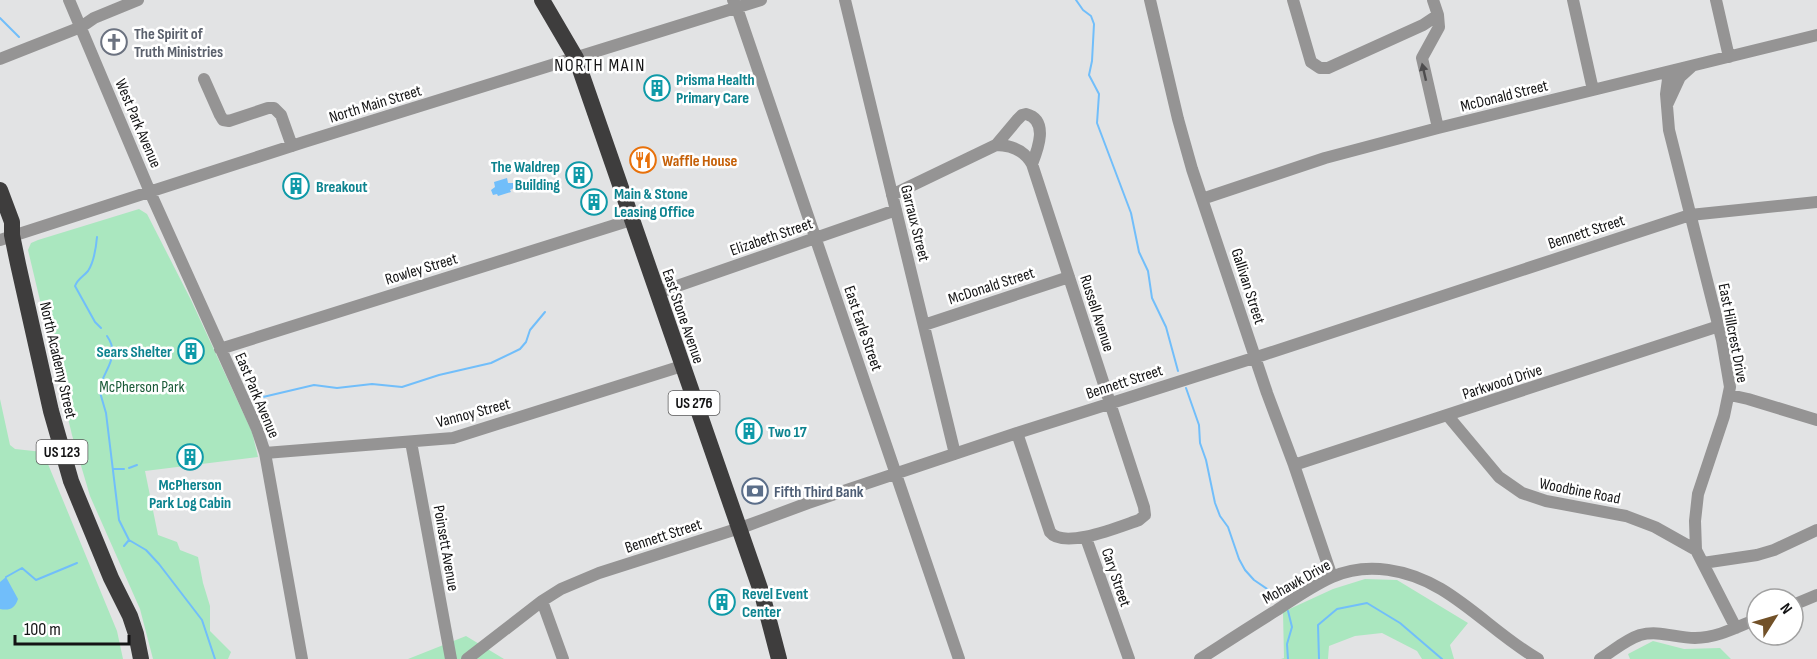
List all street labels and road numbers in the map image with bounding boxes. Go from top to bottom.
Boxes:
street label: West Park Avenue [110,76,165,171]
street label: McDonald Street [1459,76,1550,116]
street label: North Main Street [327,81,424,128]
street label: Garraux Street [896,183,933,264]
street label: Bennett Street [1546,211,1627,254]
street label: Elizabeth Street [728,214,815,260]
street label: Gallivan Street [1226,246,1269,327]
street label: Rowley Street [383,249,460,289]
street label: McDonald Street [946,264,1037,309]
street label: East Stone Avenue [658,267,708,366]
street label: Russell Avenue [1075,273,1118,354]
street label: East Hillcrest Drive [1714,282,1751,385]
street label: East Earle Street [839,284,886,374]
street label: North Academy Street [35,300,80,421]
street label: East Park Avenue [230,350,283,441]
street label: Bennett Street [1084,361,1165,404]
street label: Parkwood Drive [1460,361,1545,404]
road number: US 276 [668,391,720,415]
street label: Vannoy Street [434,394,512,432]
road number: US 123 [36,440,88,464]
street label: Woodbine Road [1538,474,1622,509]
street label: Poinsett Avenue [429,504,462,593]
street label: Bennett Street [623,515,704,558]
street label: Cary Street [1097,546,1135,609]
street label: Mohawk Drive [1259,556,1334,609]

